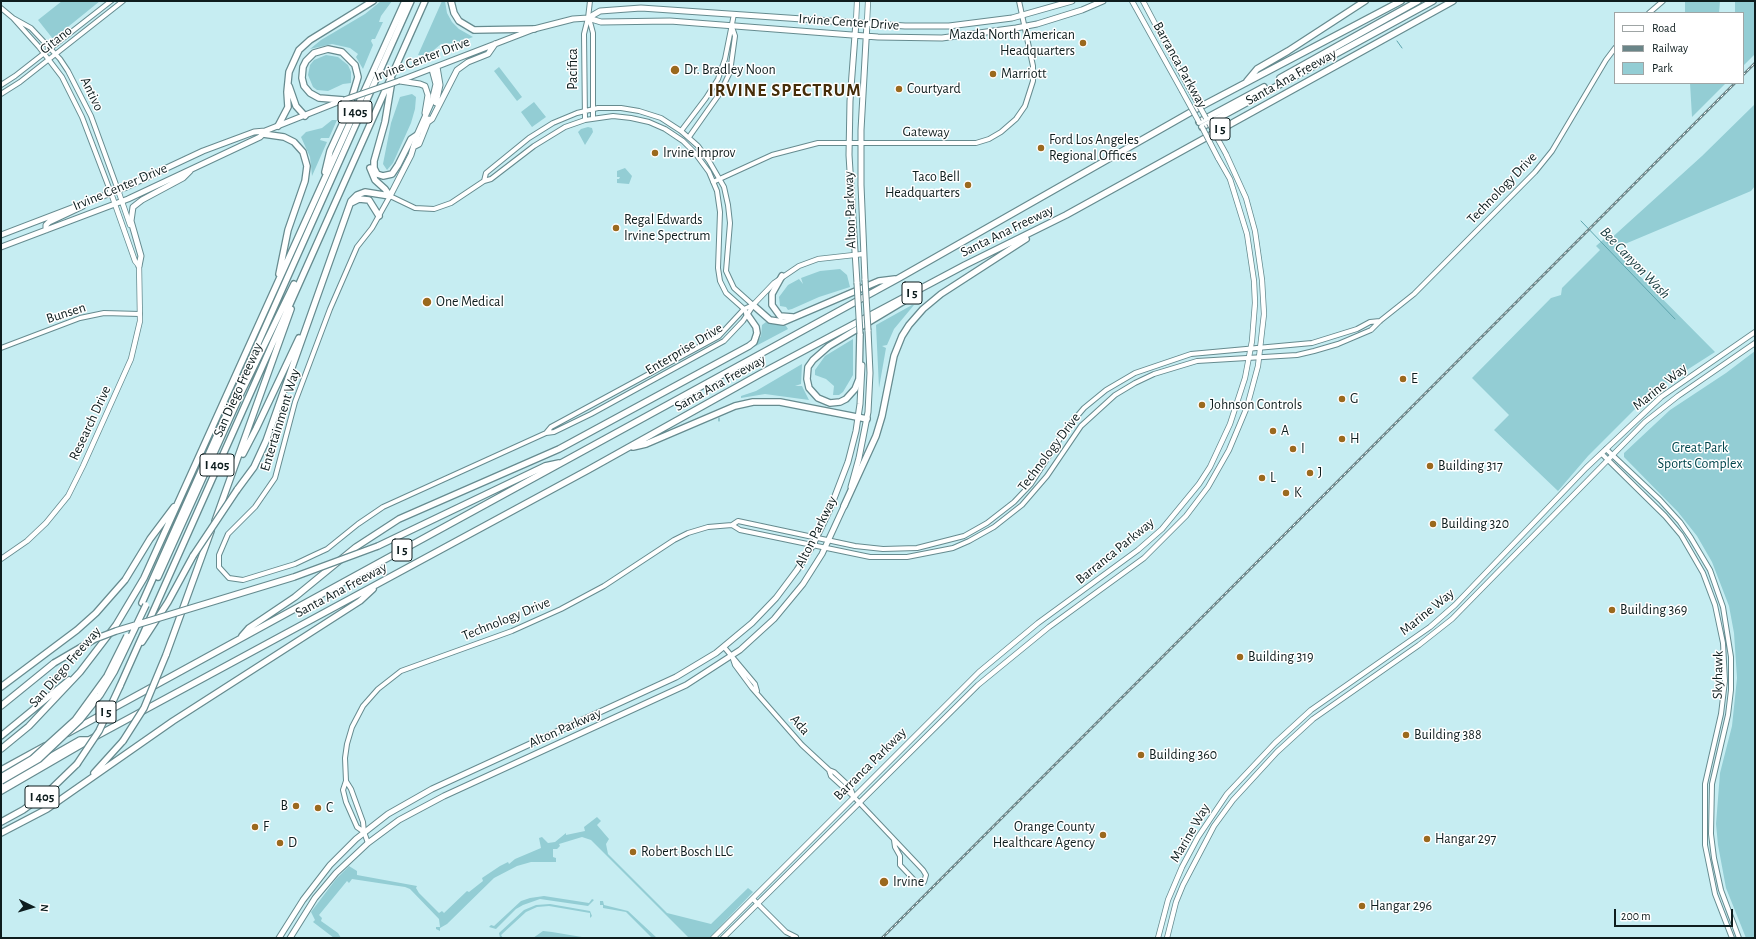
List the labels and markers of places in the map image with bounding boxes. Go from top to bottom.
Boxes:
place label: Mazda North American Headquarters [949,27,1075,60]
marker: Mazda North American Headquarters [1078,38,1088,48]
place label: Dr. Bradley Noon [684,62,776,78]
marker: Dr. Bradley Noon [669,64,681,76]
place label: Marriott [1001,66,1046,82]
marker: Marriott [988,69,998,79]
place label: Courtyard [907,81,961,97]
marker: Courtyard [894,84,904,94]
place label: Ford Los Angeles Regional Offices [1049,132,1139,164]
marker: Ford Los Angeles Regional Offices [1036,143,1046,153]
place label: Irvine Improv [663,145,736,161]
marker: Irvine Improv [650,148,660,158]
place label: Taco Bell Headquarters [885,169,960,202]
marker: Taco Bell Headquarters [963,180,973,190]
place label: Regal Edwards Irvine Spectrum [624,212,710,244]
marker: Regal Edwards Irvine Spectrum [611,223,621,233]
place label: One Medical [436,294,504,310]
marker: One Medical [421,296,433,308]
place label: E [1411,371,1418,387]
marker: E [1398,374,1408,384]
place label: G [1350,391,1358,407]
marker: G [1337,394,1347,404]
place label: Johnson Controls [1210,397,1302,413]
marker: Johnson Controls [1197,400,1207,410]
place label: A [1281,423,1289,439]
marker: A [1268,426,1278,436]
place label: H [1350,431,1360,447]
marker: H [1337,434,1347,444]
place label: I [1301,441,1305,457]
marker: I [1288,444,1298,454]
place label: Building 317 [1438,458,1503,474]
marker: Building 317 [1425,461,1435,471]
place label: J [1318,465,1322,481]
marker: J [1305,468,1315,478]
place label: L [1270,470,1276,486]
marker: L [1257,473,1267,483]
place label: K [1294,485,1302,501]
marker: K [1281,488,1291,498]
place label: Building 320 [1441,516,1509,532]
marker: Building 320 [1428,519,1438,529]
place label: Building 369 [1620,602,1687,618]
marker: Building 369 [1607,605,1617,615]
place label: Building 319 [1248,649,1314,665]
marker: Building 319 [1235,652,1245,662]
place label: Building 388 [1414,727,1482,743]
marker: Building 388 [1401,730,1411,740]
place label: Building 360 [1149,747,1217,763]
marker: Building 360 [1136,750,1146,760]
place label: B [280,798,288,814]
place label: C [326,800,333,816]
marker: B [291,801,301,811]
marker: C [313,803,323,813]
place label: F [263,819,269,835]
place label: Orange County Healthcare Agency [993,819,1095,852]
marker: F [250,822,260,832]
marker: Orange County Healthcare Agency [1098,830,1108,840]
place label: Hangar 297 [1435,831,1496,847]
marker: Hangar 297 [1422,834,1432,844]
place label: D [288,835,297,851]
marker: D [275,838,285,848]
place label: Robert Bosch LLC [641,844,733,860]
marker: Robert Bosch LLC [628,847,638,857]
place label: Irvine [893,874,924,890]
marker: Irvine [878,876,890,888]
place label: Hangar 296 [1370,898,1432,914]
marker: Hangar 296 [1357,901,1367,911]

